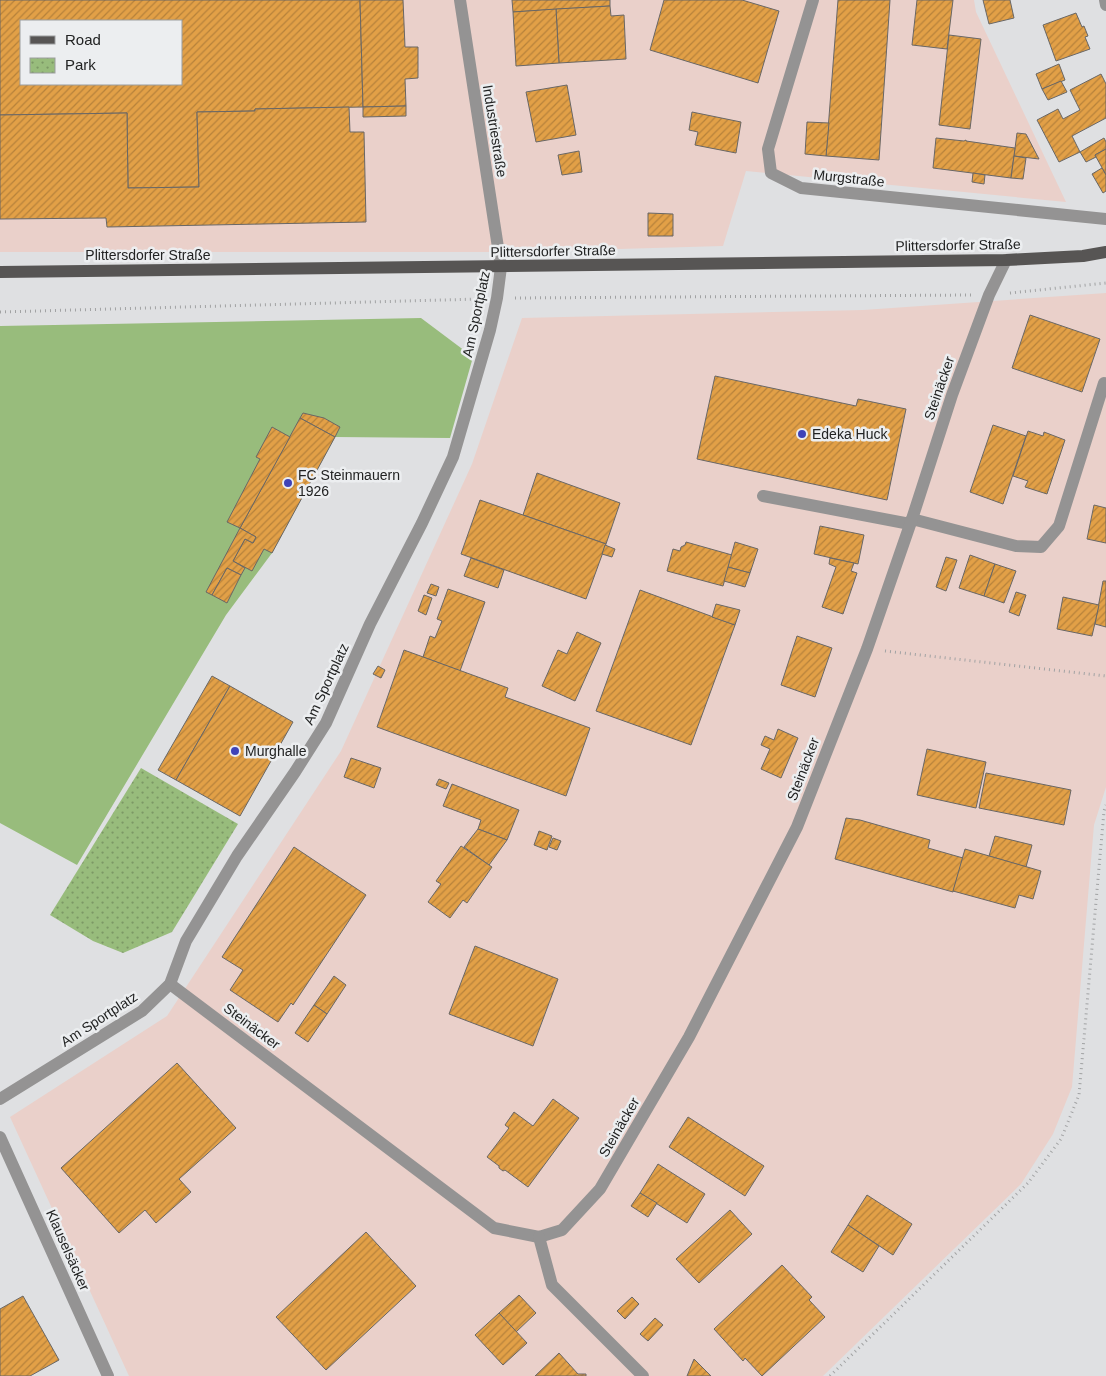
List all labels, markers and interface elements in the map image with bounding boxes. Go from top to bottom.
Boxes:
legend [20,20,182,85]
text: Road [65,31,101,48]
text: Park [65,56,96,73]
street label: Industriestraße [480,84,510,179]
street label: Murgstraße [813,166,886,190]
street label: Plittersdorfer Straße [895,236,1021,254]
street label: Plittersdorfer Straße [490,242,616,260]
street label: Plittersdorfer Straße [85,247,211,263]
street label: Am Sportplatz [459,269,493,359]
street label: Steinäcker [921,354,957,422]
place label: Edeka Huck [812,426,888,442]
marker: Edeka Huck [796,428,808,440]
place label: FC Steinmauern 1926 [298,467,400,499]
marker: FC Steinmauern 1926 [282,477,294,489]
street label: Am Sportplatz [300,641,352,727]
street label: Steinäcker [784,735,822,803]
place label: Murghalle [245,743,307,759]
marker: Murghalle [229,745,241,757]
street label: Am Sportplatz [58,988,140,1050]
street label: Steinäcker [221,1000,283,1052]
street label: Steinäcker [596,1094,643,1160]
street label: Klauselsäcker [43,1207,93,1293]

